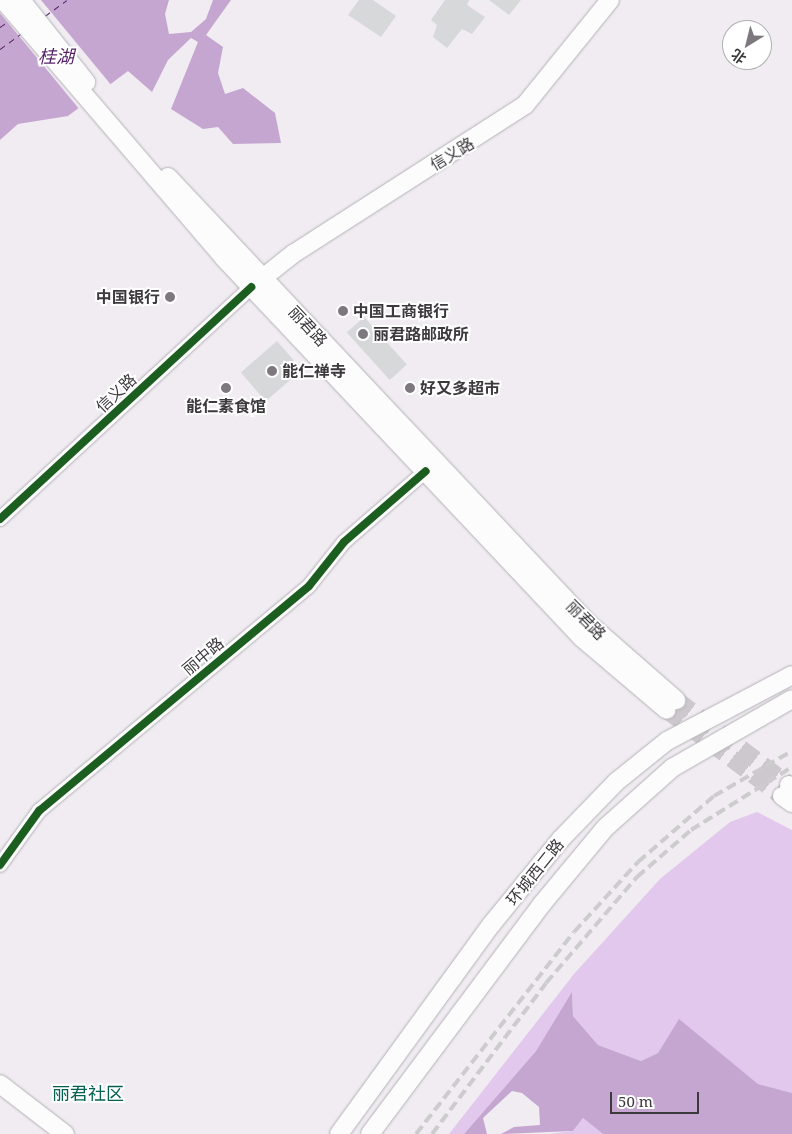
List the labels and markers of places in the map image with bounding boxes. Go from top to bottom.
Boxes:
place label: 中国银行 [96,287,160,307]
marker: 中国银行 [164,291,176,303]
place label: 中国工商银行 [353,301,449,321]
marker: 中国工商银行 [337,305,349,317]
place label: 丽君路邮政所 [373,324,469,344]
marker: 丽君路邮政所 [357,328,369,340]
place label: 能仁禅寺 [282,361,346,381]
marker: 能仁禅寺 [266,365,278,377]
place label: 好又多超市 [420,378,500,398]
marker: 能仁素食馆 [220,382,232,394]
marker: 好又多超市 [404,382,416,394]
place label: 能仁素食馆 [186,396,266,416]

